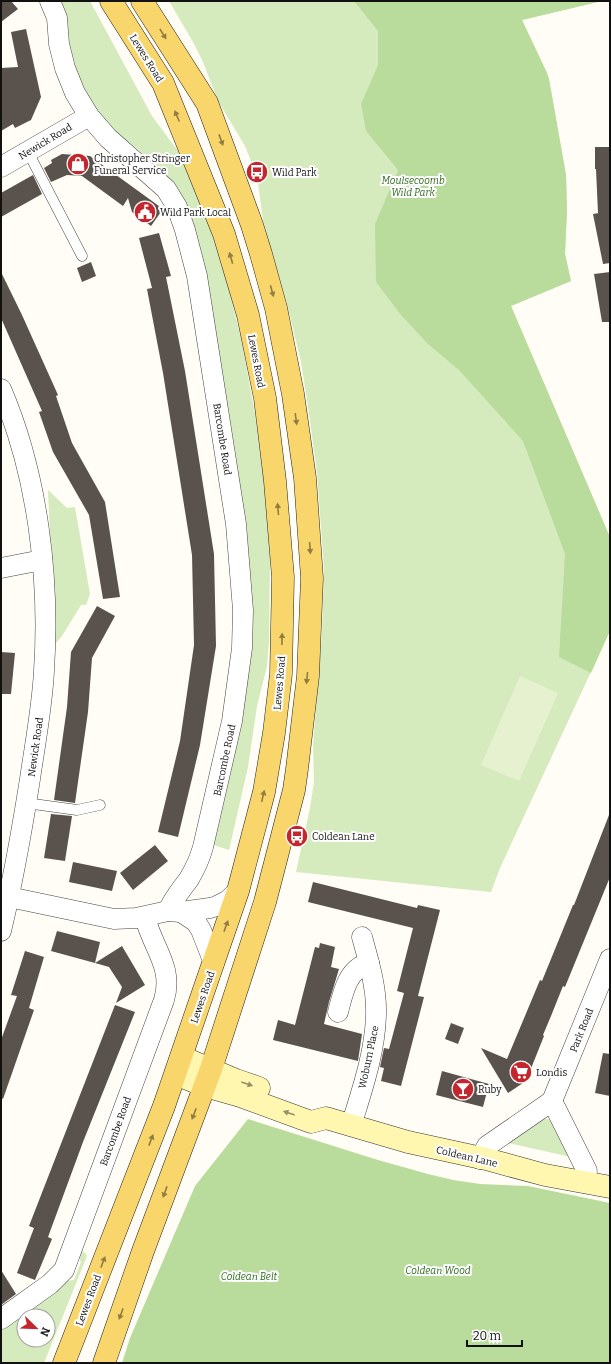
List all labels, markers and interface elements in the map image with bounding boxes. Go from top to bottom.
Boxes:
one-way arrow [159,29,167,39]
street label: Lewes Road [127,32,166,85]
one-way arrow [173,109,179,121]
street label: Newick Road [17,121,74,162]
one-way arrow [218,134,224,146]
shop icon: Christopher Stringer Funeral Service [65,151,91,177]
place label: Christopher Stringer Funeral Service [94,153,191,177]
bus stop icon: Wild Park [244,159,270,185]
place label: Wild Park [272,167,317,179]
park label: Moulsecoomb Wild Park [381,175,445,199]
public building icon: Wild Park Local [132,199,158,225]
place label: Wild Park Local [160,207,231,219]
one-way arrow [228,252,234,264]
one-way arrow [269,285,275,298]
street label: Lewes Road [245,333,267,389]
street label: Barcombe Road [210,402,234,476]
one-way arrow [293,413,300,425]
one-way arrow [274,503,281,515]
one-way arrow [306,542,313,554]
one-way arrow [279,632,285,645]
street label: Lewes Road [272,655,288,711]
one-way arrow [304,672,311,684]
street label: Newick Road [26,716,46,778]
street label: Barcombe Road [212,723,238,797]
one-way arrow [260,790,266,802]
bus stop icon: Coldean Lane [284,823,310,849]
place label: Coldean Lane [312,831,375,843]
one-way arrow [224,920,230,932]
street label: Lewes Road [188,970,217,1025]
street label: Park Road [568,1006,596,1054]
street label: Woburn Place [356,1024,382,1090]
supermarket icon: Londis [508,1059,534,1085]
place label: Londis [536,1067,567,1079]
bar icon: Ruby [450,1076,476,1102]
one-way arrow [242,1081,254,1087]
place label: Ruby [478,1084,502,1096]
street label: Barcombe Road [98,1095,134,1168]
one-way arrow [191,1109,197,1121]
one-way arrow [282,1110,294,1116]
one-way arrow [148,1134,154,1146]
street label: Coldean Lane [435,1144,499,1170]
one-way arrow [162,1186,168,1198]
one-way arrow [101,1255,107,1267]
park label: Coldean Wood [405,1265,471,1277]
park label: Coldean Belt [221,1271,278,1283]
street label: Lewes Road [74,1273,104,1328]
north arrow [16,1308,56,1348]
one-way arrow [118,1308,124,1320]
scale bar [467,1322,522,1348]
text: N [37,1325,52,1339]
text: 20 m [473,1329,502,1343]

